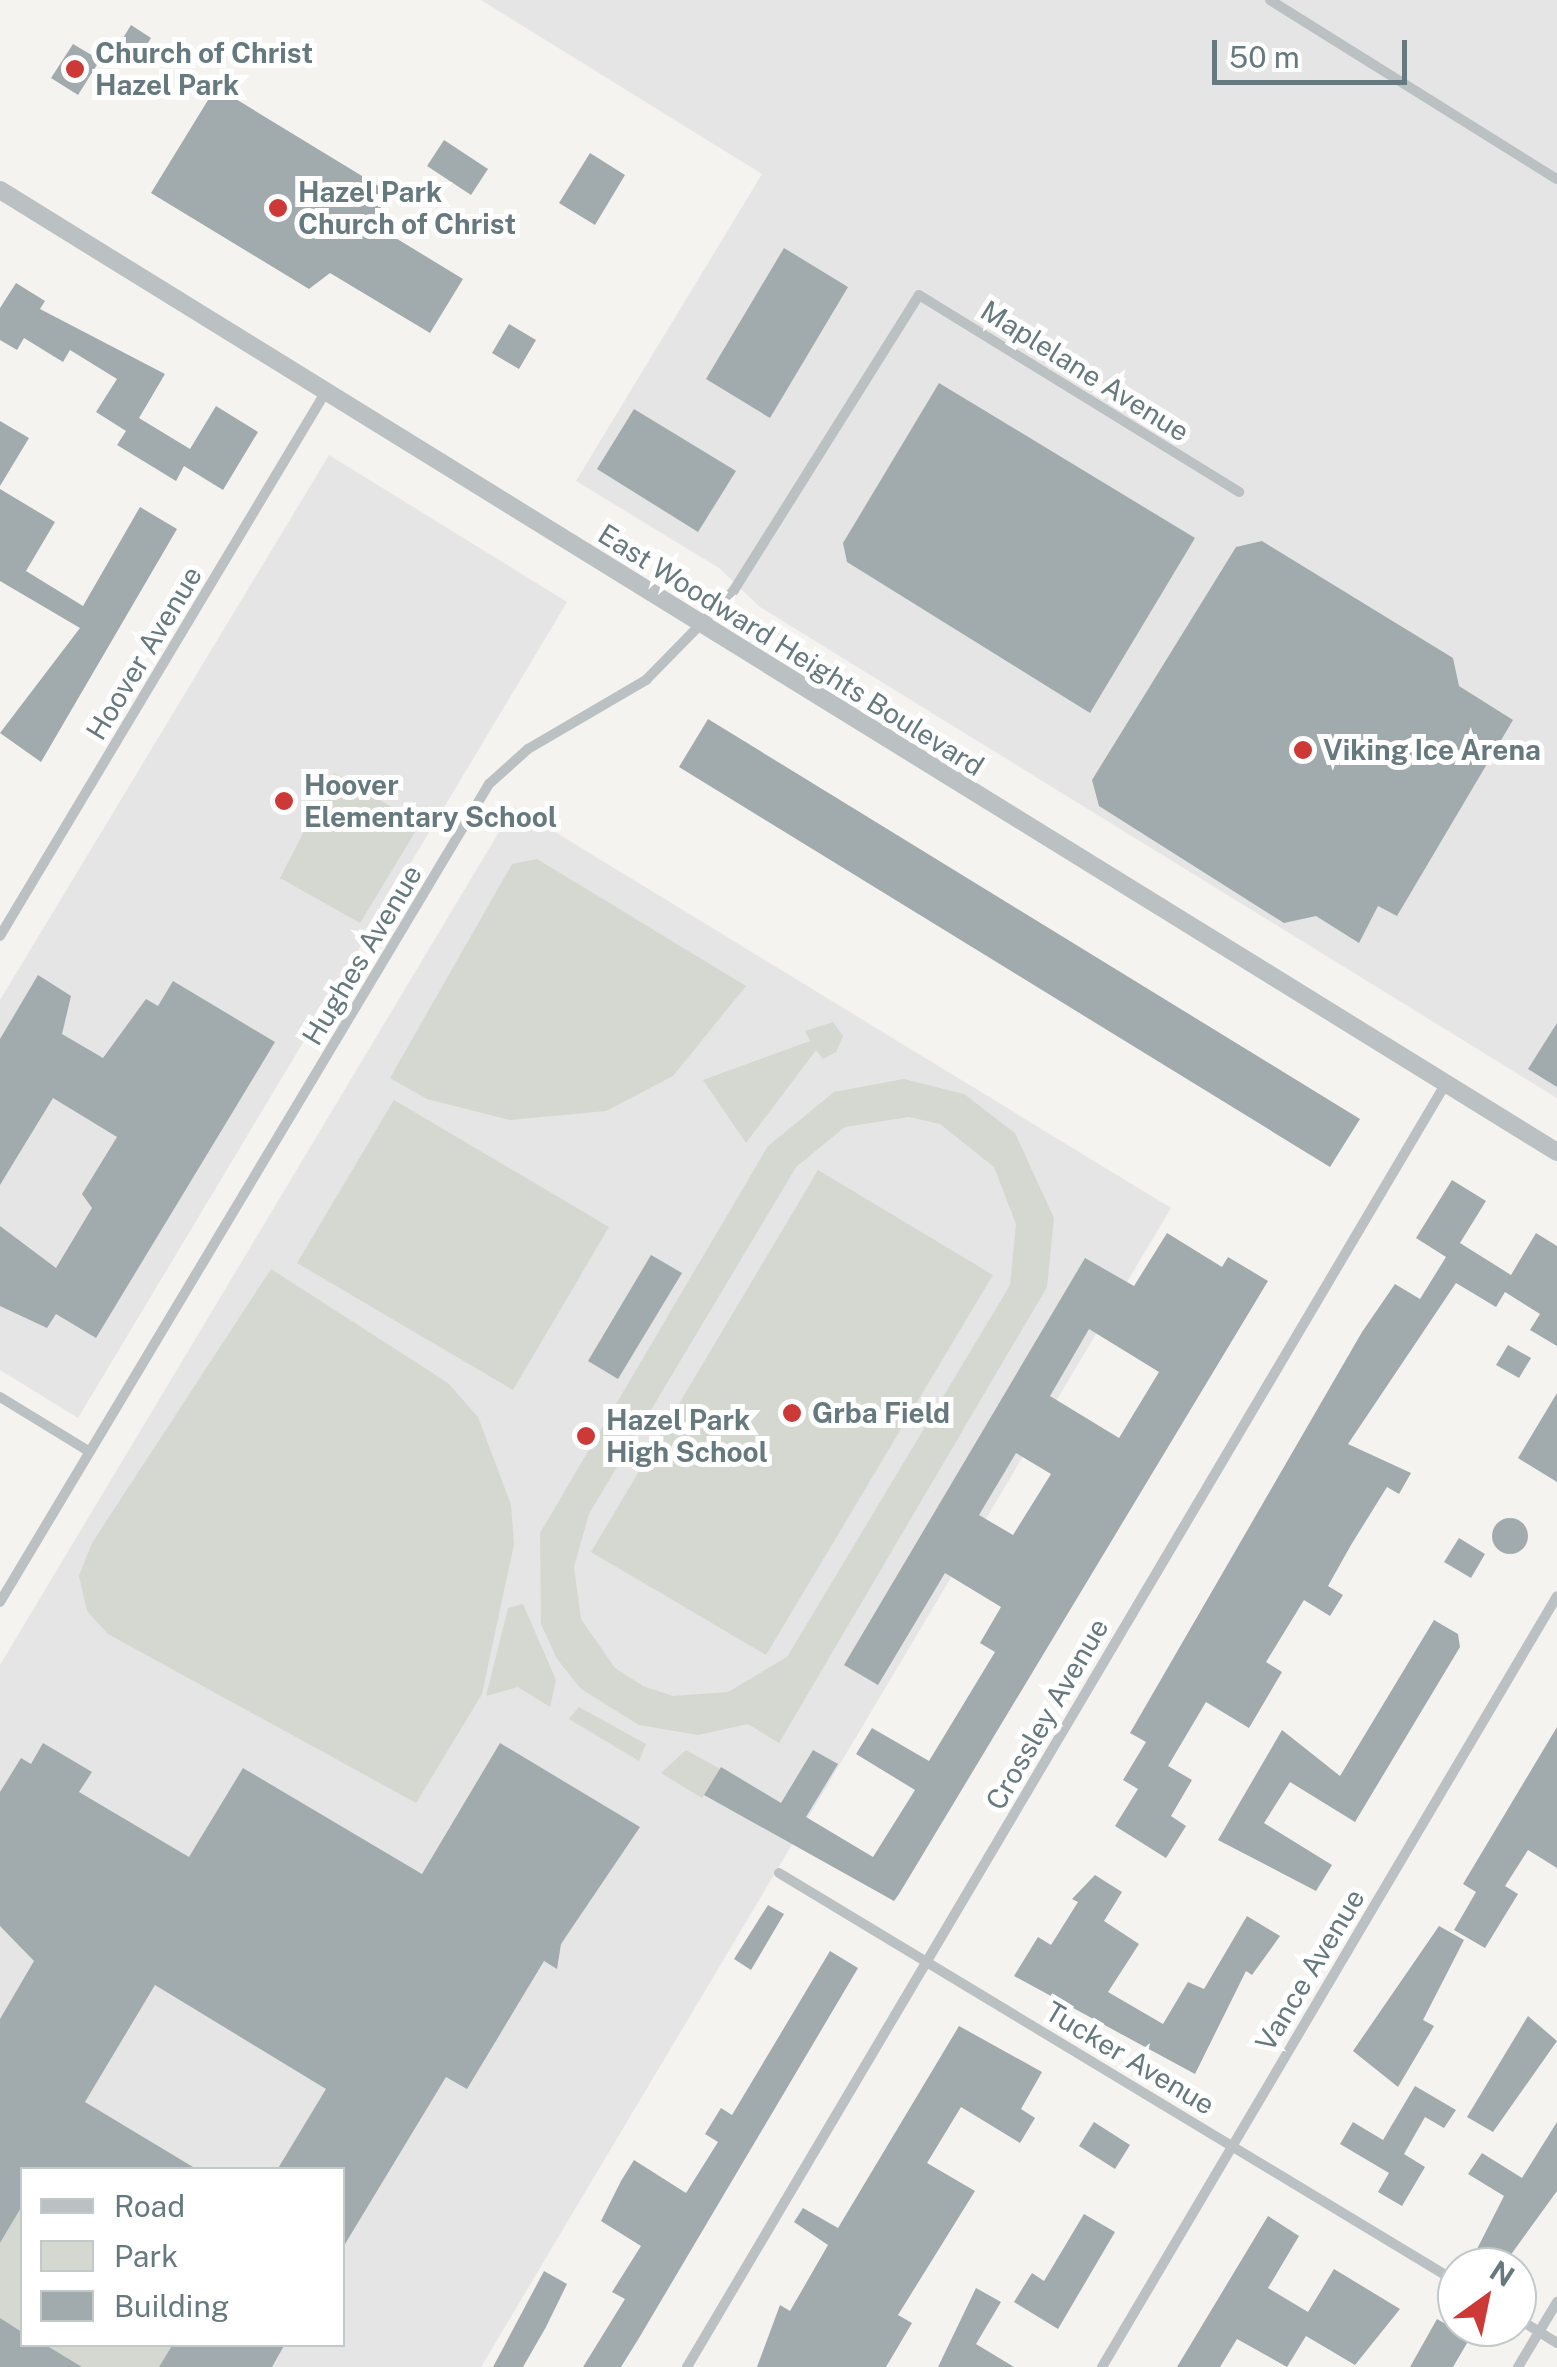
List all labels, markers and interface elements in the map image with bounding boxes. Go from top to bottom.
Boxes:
scale bar [1217,20,1412,82]
place label: Church of Christ Hazel Park [95,36,313,102]
text: 50 m [1229,39,1300,75]
marker: Church of Christ Hazel Park [64,58,86,80]
place label: Hazel Park Church of Christ [298,175,516,241]
marker: Hazel Park Church of Christ [267,197,289,219]
street label: Maplelane Avenue [975,293,1195,449]
street label: East Woodward Heights Boulevard [592,517,990,783]
street label: Hoover Avenue [79,560,209,746]
place label: Viking Ice Arena [1323,733,1541,767]
marker: Viking Ice Arena [1292,739,1314,761]
place label: Hoover Elementary School [304,768,557,834]
marker: Hoover Elementary School [273,790,295,812]
street label: Hughes Avenue [295,859,429,1051]
place label: Grba Field [812,1396,950,1430]
marker: Grba Field [781,1402,803,1424]
place label: Hazel Park High School [606,1403,768,1469]
marker: Hazel Park High School [575,1425,597,1447]
street label: Crossley Avenue [979,1612,1115,1816]
street label: Vance Avenue [1248,1883,1372,2057]
street label: Tucker Avenue [1039,1994,1221,2122]
legend [20,2167,345,2347]
text: Road [114,2188,185,2224]
text: Park [114,2238,178,2274]
north arrow [1437,2247,1537,2347]
text: N [1484,2253,1521,2293]
text: Building [114,2288,229,2324]

